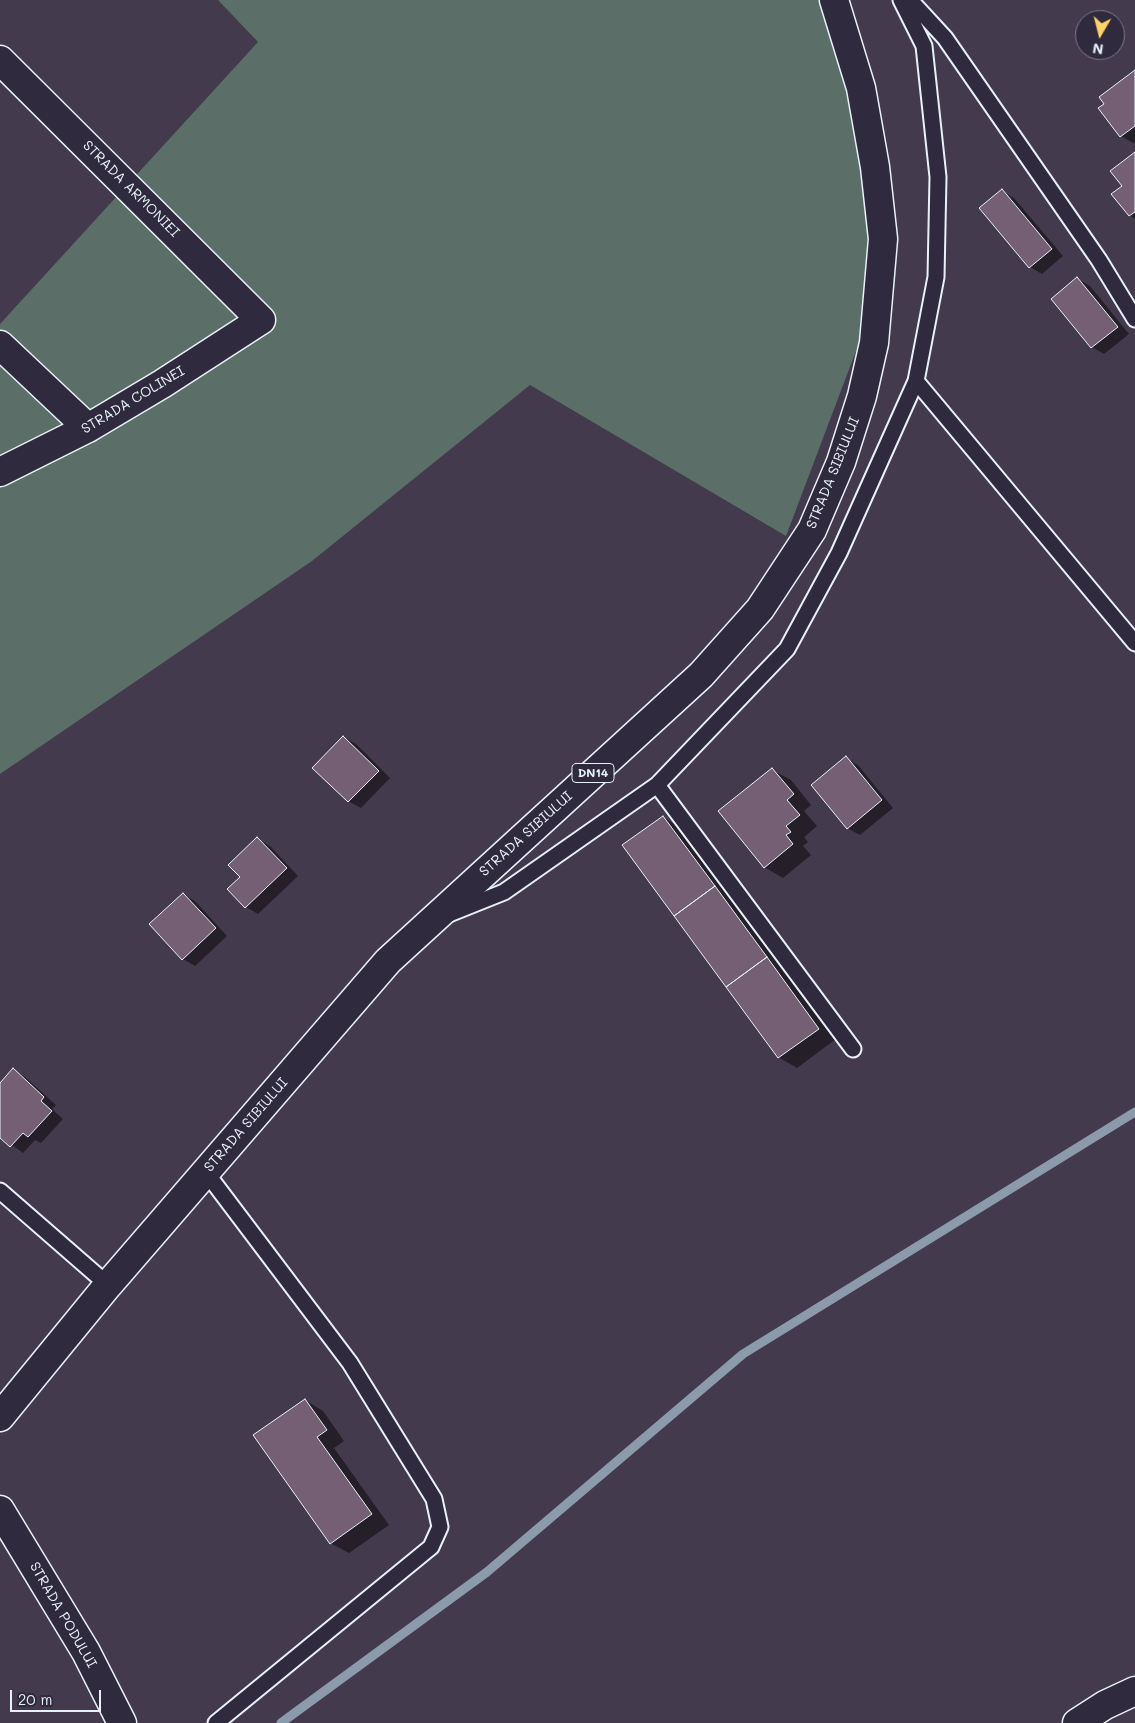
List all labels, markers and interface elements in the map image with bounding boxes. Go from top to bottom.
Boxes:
north arrow [1075,10,1125,60]
text: N [1091,39,1105,60]
street label: STRADA ARMONIEI [79,137,183,241]
street label: STRADA COLINEI [78,363,188,437]
street label: STRADA SIBIULUI [803,415,863,531]
road number: DN14 [572,764,614,782]
street label: STRADA SIBIULUI [476,788,576,880]
street label: STRADA SIBIULUI [201,1075,291,1175]
street label: STRADA PODULUI [26,1559,100,1671]
scale bar [12,1680,104,1712]
text: 20 m [18,1689,52,1709]

